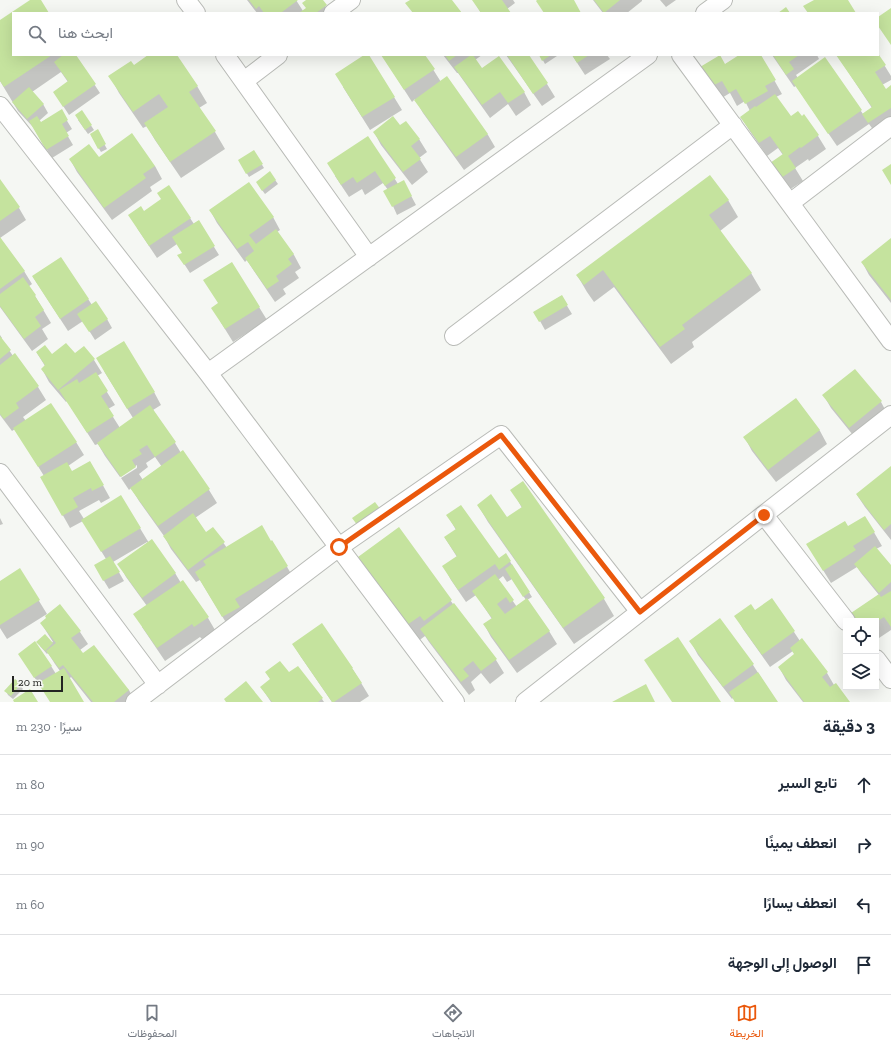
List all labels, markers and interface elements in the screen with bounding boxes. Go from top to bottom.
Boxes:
search box [12,12,879,56]
icon: search [26,23,48,45]
text: ابحث هنا [58,24,113,42]
route end [755,506,773,524]
route start [330,538,348,556]
map controls [843,618,879,690]
button: locate [843,618,879,654]
button: layers [843,654,879,690]
scale bar [12,674,63,693]
text: 20 m [18,676,42,689]
text: 3 دقيقة [823,716,875,736]
text: سيرًا · 230 m [16,719,82,734]
text: تابع السير [778,774,837,792]
icon: ahead [853,774,875,796]
text: 80 m [16,777,45,792]
text: انعطف يمينًا [765,834,837,852]
icon: right [853,834,875,856]
text: 90 m [16,837,45,852]
text: انعطف يسارًا [763,894,837,912]
icon: left [853,894,875,916]
text: 60 m [16,897,45,912]
text: الوصول إلى الوجهة [728,954,837,972]
icon: arrive [853,954,875,976]
tab: المحفوظات [127,1002,177,1043]
tab: الاتجاهات [432,1002,475,1043]
tab: الخريطة [730,1002,764,1043]

